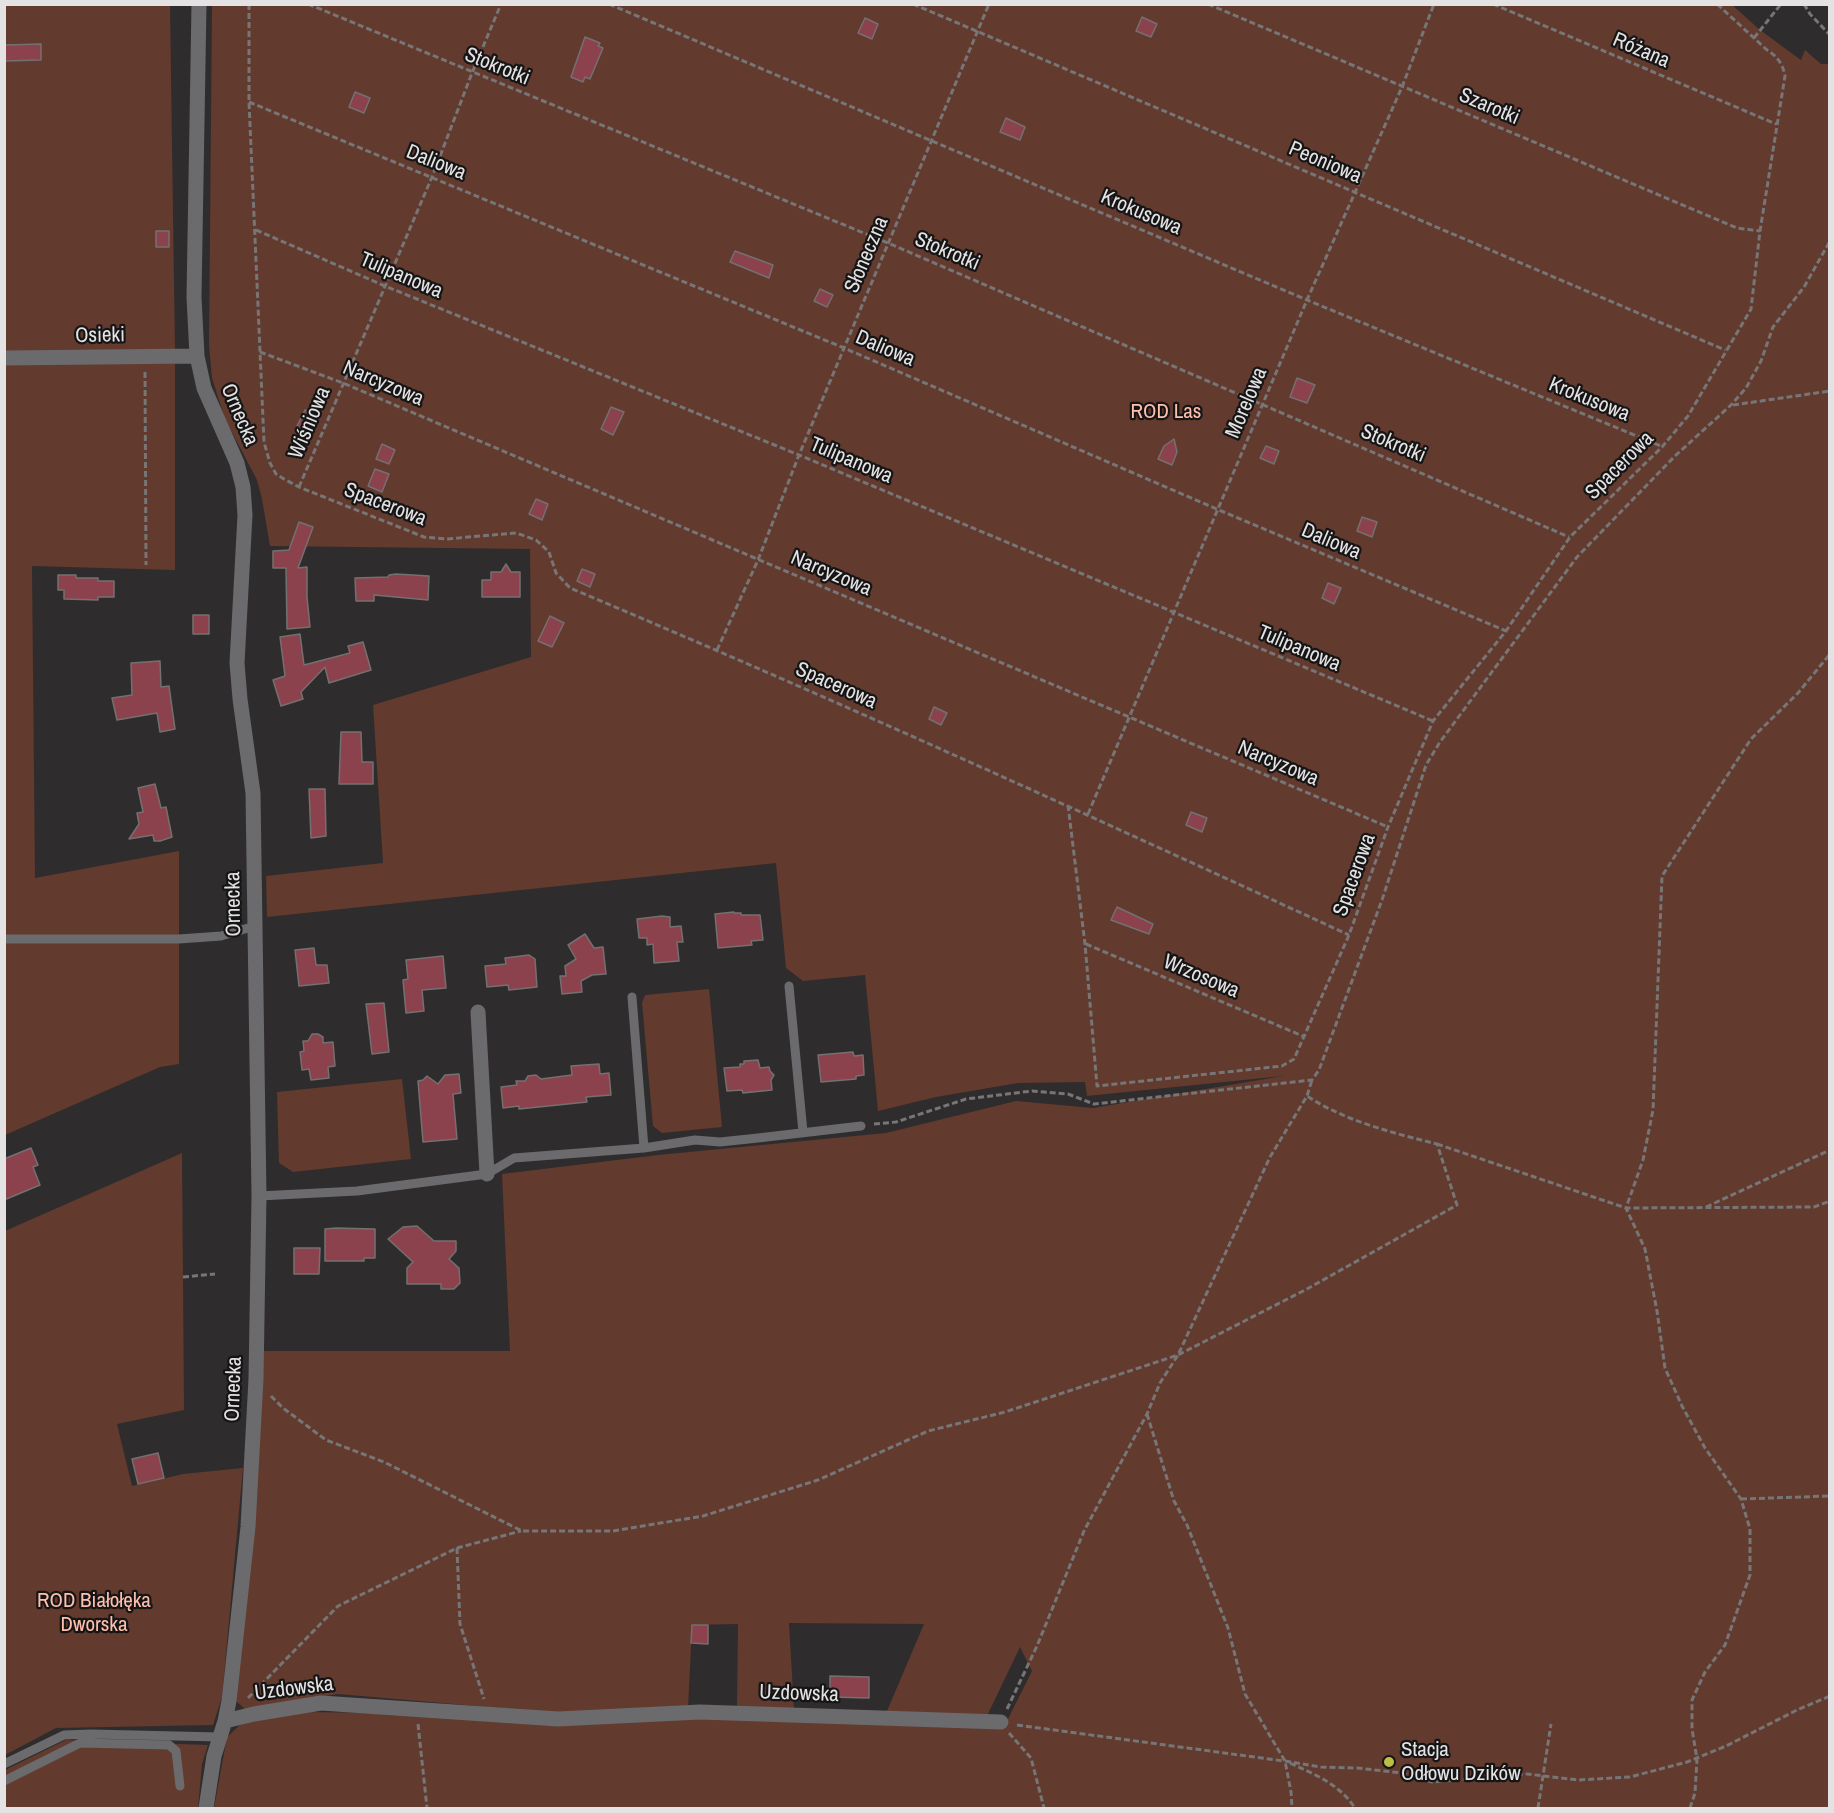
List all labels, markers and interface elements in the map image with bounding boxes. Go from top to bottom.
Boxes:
street label: Różana [1609,28,1673,74]
street label: Stokrotki [461,43,533,91]
street label: Szarotki [1455,83,1523,131]
street label: Peoniowa [1285,136,1365,190]
street label: Daliowa [402,140,470,186]
street label: Krokusowa [1097,185,1185,241]
street label: Słoneczna [840,213,894,297]
street label: Stokrotki [911,227,983,277]
street label: Tulipanowa [356,247,446,305]
street label: Osieki [75,323,125,349]
street label: Daliowa [851,325,919,373]
street label: Narcyzowa [339,356,427,412]
street label: Morelowa [1221,364,1273,442]
street label: Krokusowa [1545,372,1633,428]
street label: Ornecka [215,380,263,450]
street label: Wiśniowa [284,383,336,463]
park label: ROD Las [1131,399,1201,425]
street label: Stokrotki [1357,419,1429,469]
street label: Spacerowa [1581,427,1659,505]
street label: Tulipanowa [806,432,896,490]
street label: Spacerowa [340,478,430,532]
street label: Daliowa [1297,518,1365,566]
street label: Narcyzowa [787,546,875,602]
street label: Tulipanowa [1254,620,1344,678]
street label: Spacerowa [792,657,880,715]
street label: Narcyzowa [1234,736,1322,792]
street label: Spacerowa [1328,830,1382,920]
street label: Ornecka [221,871,247,937]
street label: Wrzosowa [1159,950,1243,1004]
street label: Ornecka [220,1356,248,1422]
park label: ROD Białołęka Dworska [37,1588,151,1638]
street label: Uzdowska [253,1672,335,1706]
street label: Uzdowska [759,1680,839,1708]
place label: Stacja Odłowu Dzików [1401,1737,1521,1787]
marker: Stacja Odłowu Dzików [1382,1755,1396,1769]

